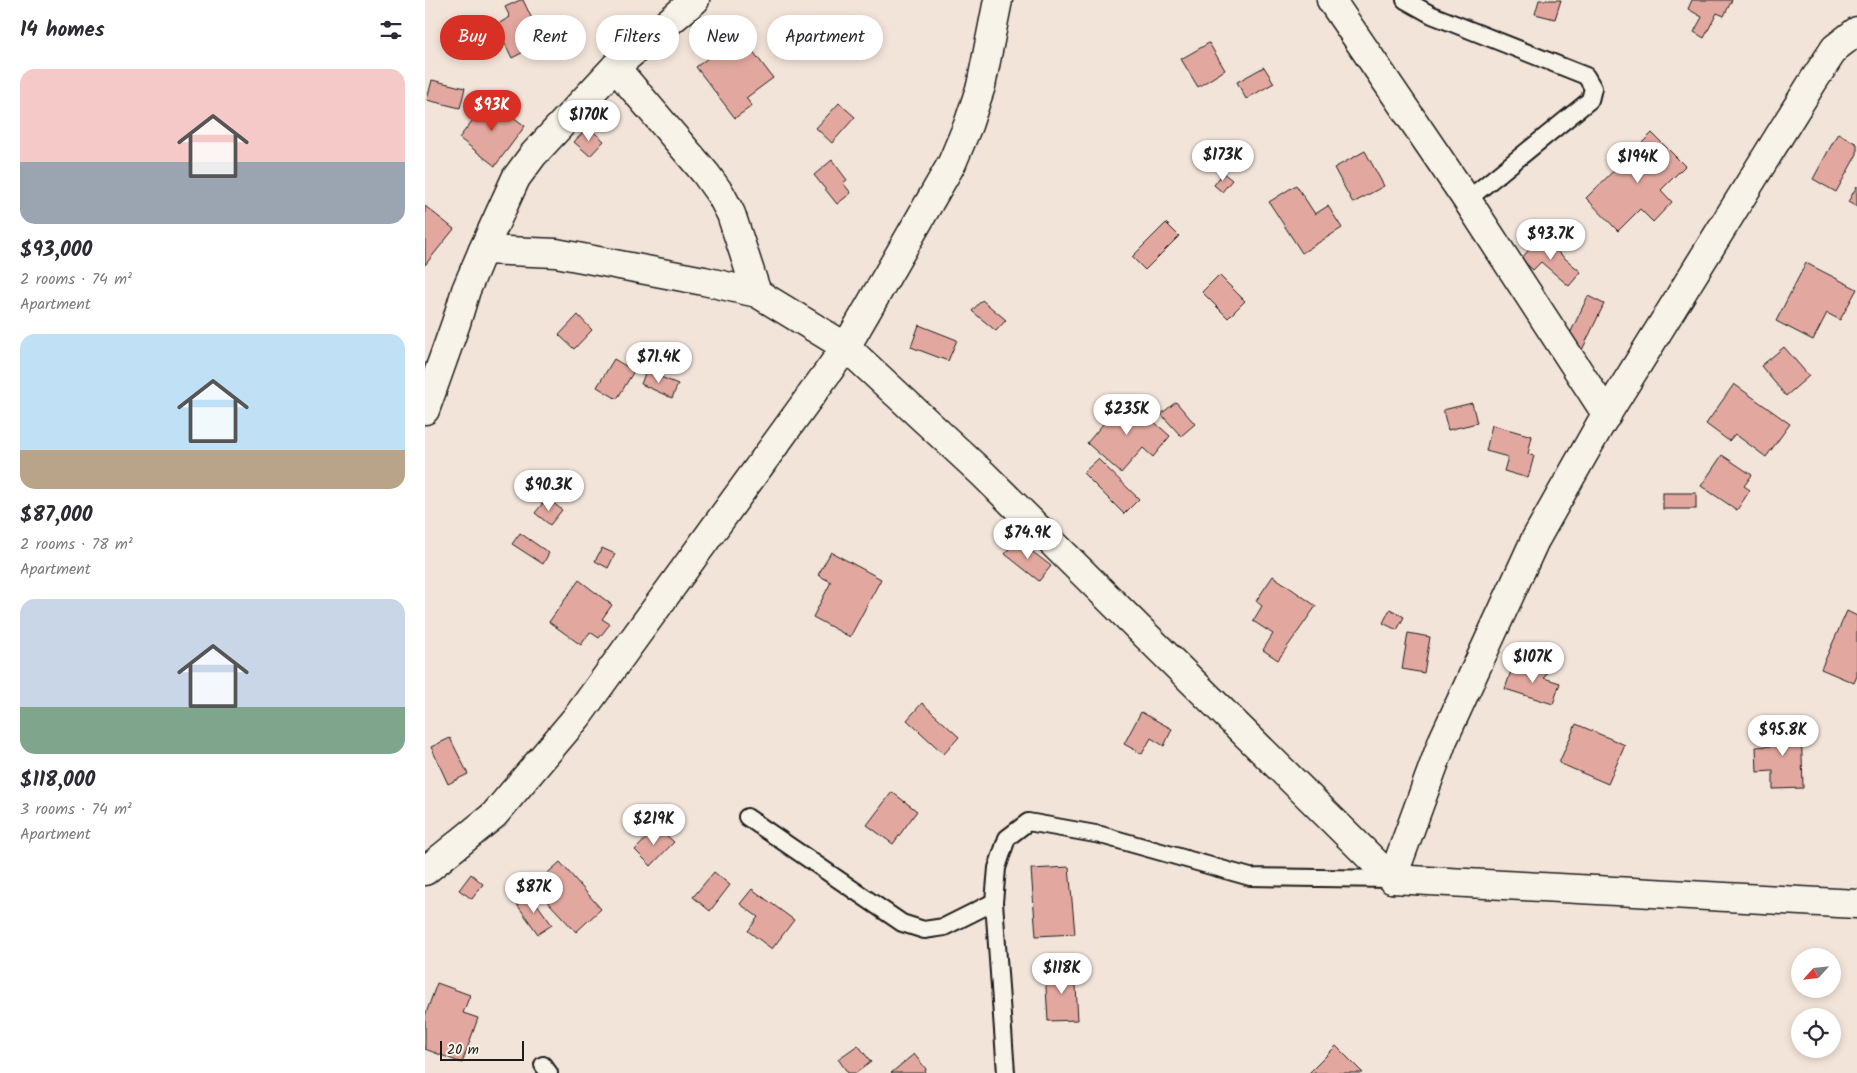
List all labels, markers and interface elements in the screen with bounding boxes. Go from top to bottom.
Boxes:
text: 14 homes [20,14,105,47]
chip: Buy [440,15,505,60]
chip: Rent [515,15,586,60]
chip: Filters [596,15,679,60]
chip: New [689,15,757,60]
chip: Apartment [767,15,883,60]
icon: filters [377,16,405,44]
pin: $93K [462,90,522,132]
text: $93K [474,93,510,118]
pin: $170K [554,100,624,142]
icon: home [168,101,258,191]
text: $170K [569,103,609,128]
pin: $173K [1188,140,1258,182]
pin: $194K [1603,142,1673,184]
text: $173K [1203,143,1243,168]
text: $194K [1618,145,1658,170]
pin: $93.7K [1510,218,1592,261]
text: $93.7K [1527,222,1575,247]
text: $93,000 [20,234,92,267]
text: 2 rooms · 74 m² [20,267,132,292]
text: Apartment [20,292,91,317]
pin: $71.4K [618,342,700,384]
text: $71.4K [637,345,681,370]
icon: home [168,366,258,456]
pin: $235K [1092,394,1162,436]
text: $235K [1104,397,1150,422]
pin: $90.3K [508,470,590,512]
text: $90.3K [525,473,573,498]
text: $87,000 [20,499,93,532]
pin: $74.9K [987,518,1069,560]
text: $74.9K [1004,521,1052,546]
text: 2 rooms · 78 m² [20,532,133,557]
text: Apartment [20,557,91,582]
icon: home [168,631,258,721]
pin: $107K [1498,642,1568,684]
text: $107K [1513,645,1553,670]
pin: $95.8K [1742,714,1824,757]
text: $95.8K [1759,718,1807,743]
text: $118,000 [20,764,95,797]
text: 3 rooms · 74 m² [20,797,132,822]
pin: $219K [619,804,689,846]
text: $219K [633,807,675,832]
text: Apartment [20,822,91,847]
pin: $87K [504,872,564,914]
text: $87K [516,875,552,900]
north arrow [1791,948,1841,998]
map controls [1791,948,1841,1058]
pin: $118K [1027,952,1097,995]
text: $118K [1043,956,1081,981]
button: locate [1791,1008,1841,1058]
scale bar [440,1038,524,1061]
text: 20 m [447,1039,479,1061]

